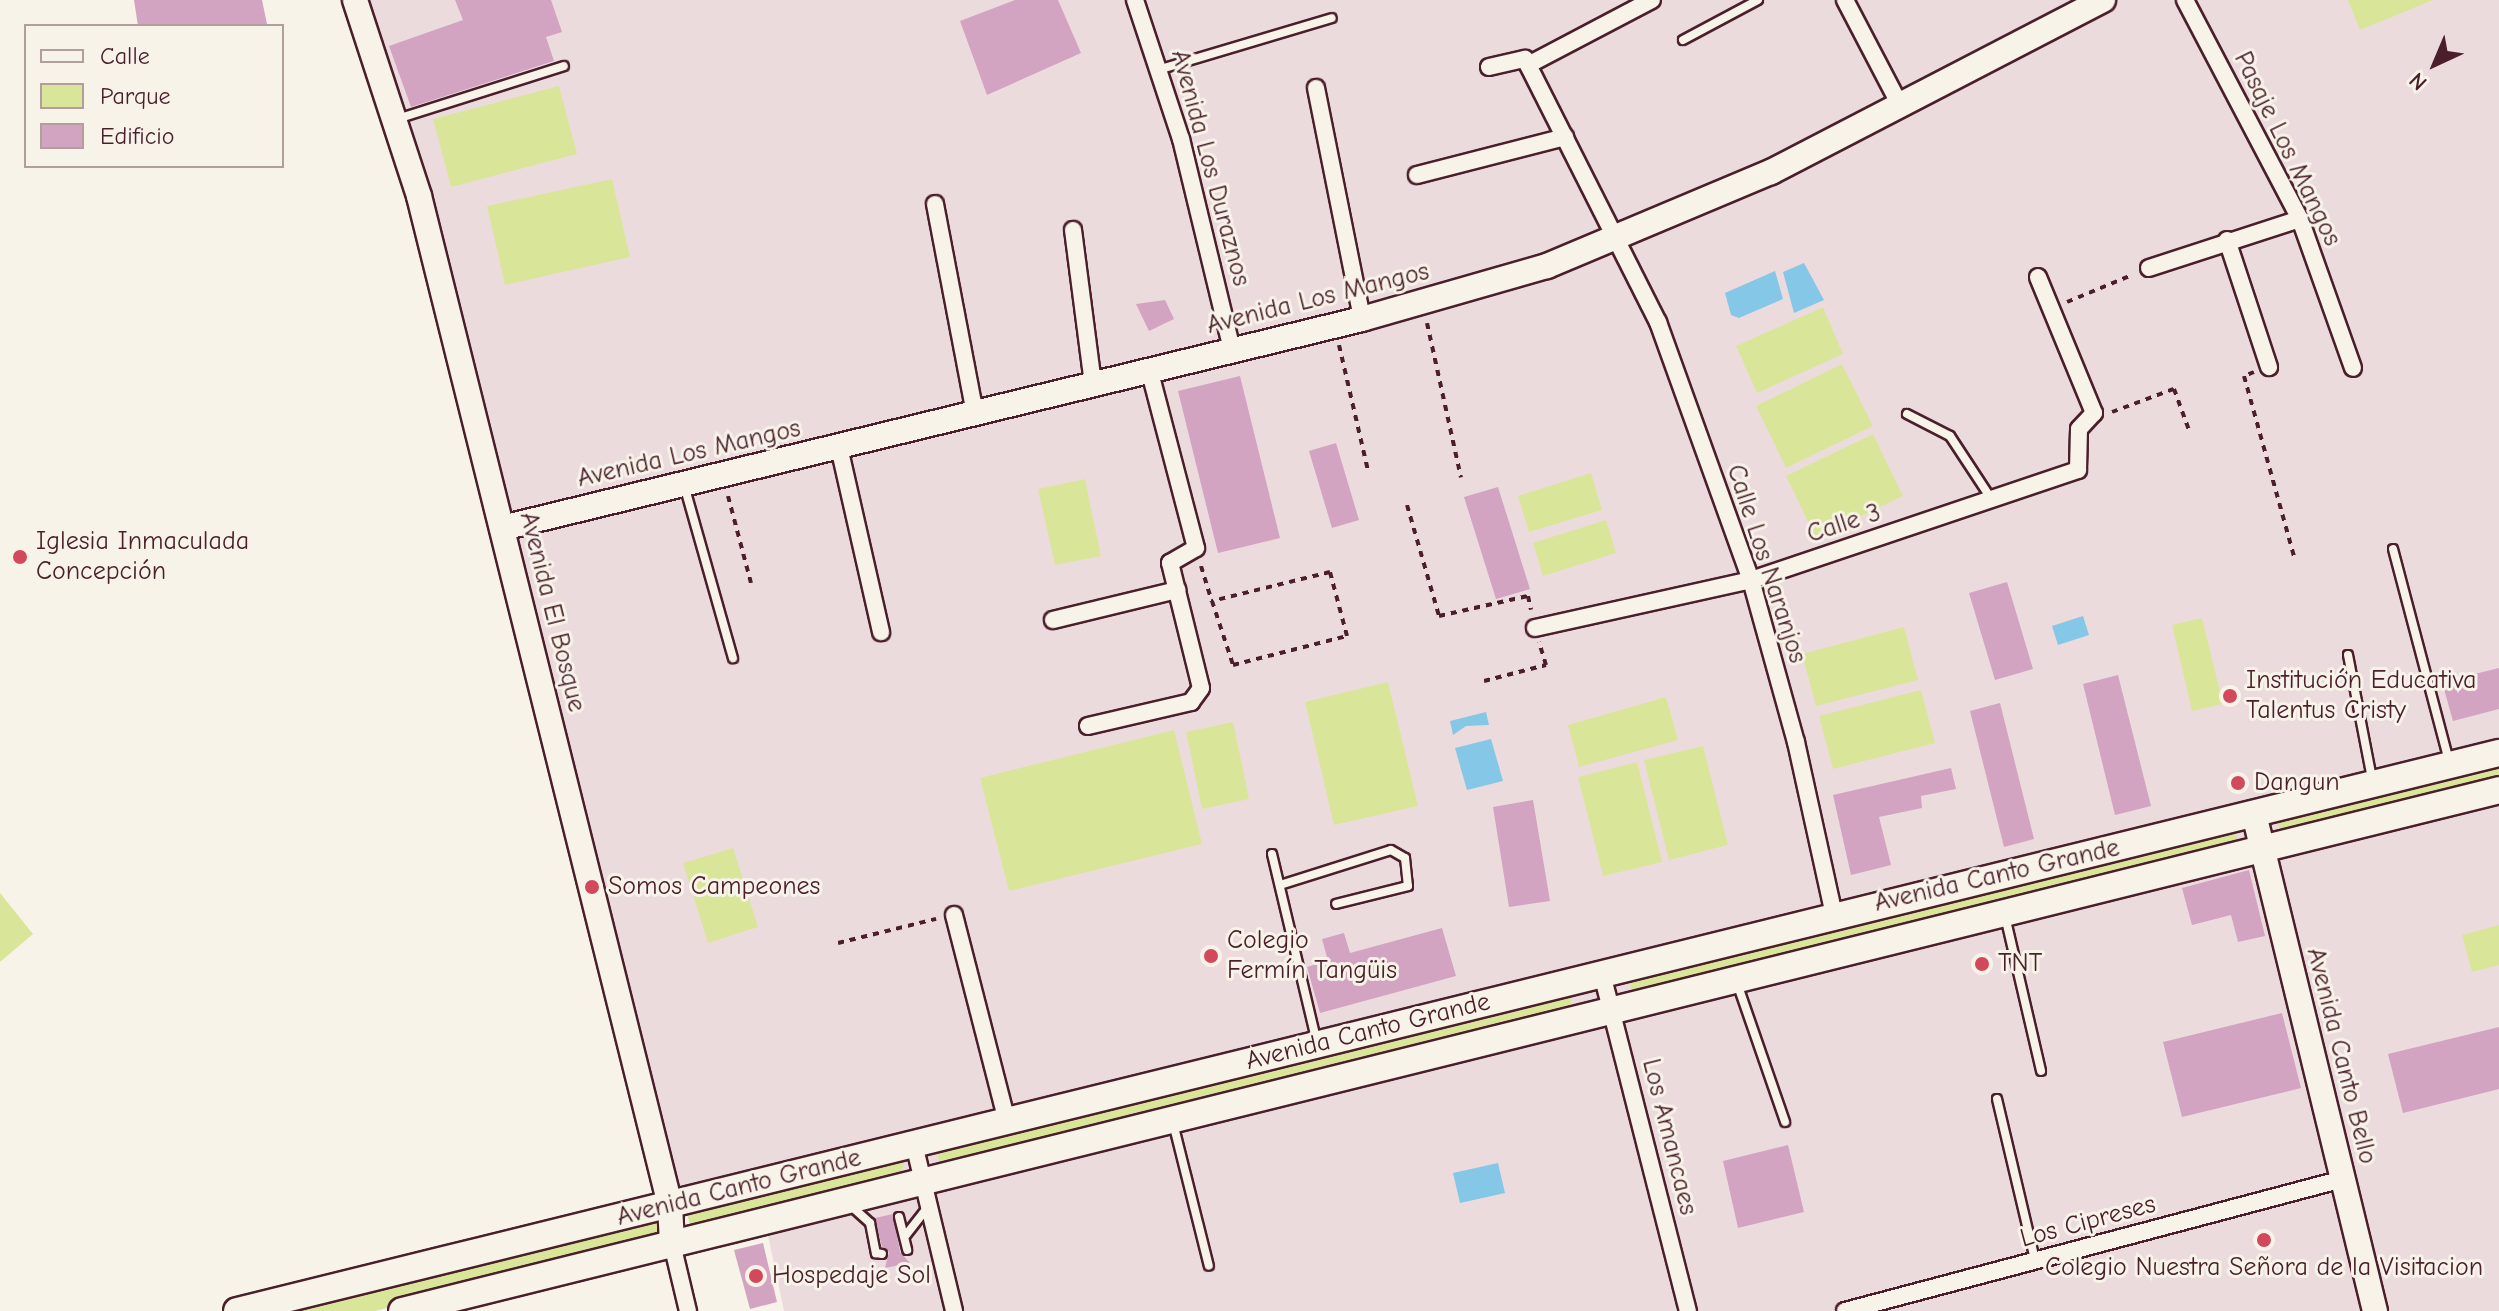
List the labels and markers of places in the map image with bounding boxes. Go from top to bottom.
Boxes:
place label: Iglesia Inmaculada Concepción [36,526,249,588]
marker: Iglesia Inmaculada Concepción [11,548,29,566]
place label: Institución Educativa Talentus Cristy [2246,665,2476,726]
marker: Institución Educativa Talentus Cristy [2221,687,2239,705]
place label: Dangun [2254,767,2340,799]
marker: Dangun [2229,774,2247,792]
place label: Somos Campeones [608,871,820,903]
marker: Somos Campeones [583,878,601,896]
place label: Colegio Fermín Tangüis [1227,925,1397,986]
marker: Colegio Fermín Tangüis [1202,947,1220,965]
place label: TNT [1998,948,2042,980]
marker: TNT [1973,955,1991,973]
marker: Colegio Nuestra Señora de la Visitacion [2255,1231,2273,1249]
place label: Colegio Nuestra Señora de la Visitacion [2045,1252,2483,1284]
place label: Hospedaje Sol [772,1260,931,1292]
marker: Hospedaje Sol [747,1267,765,1285]

